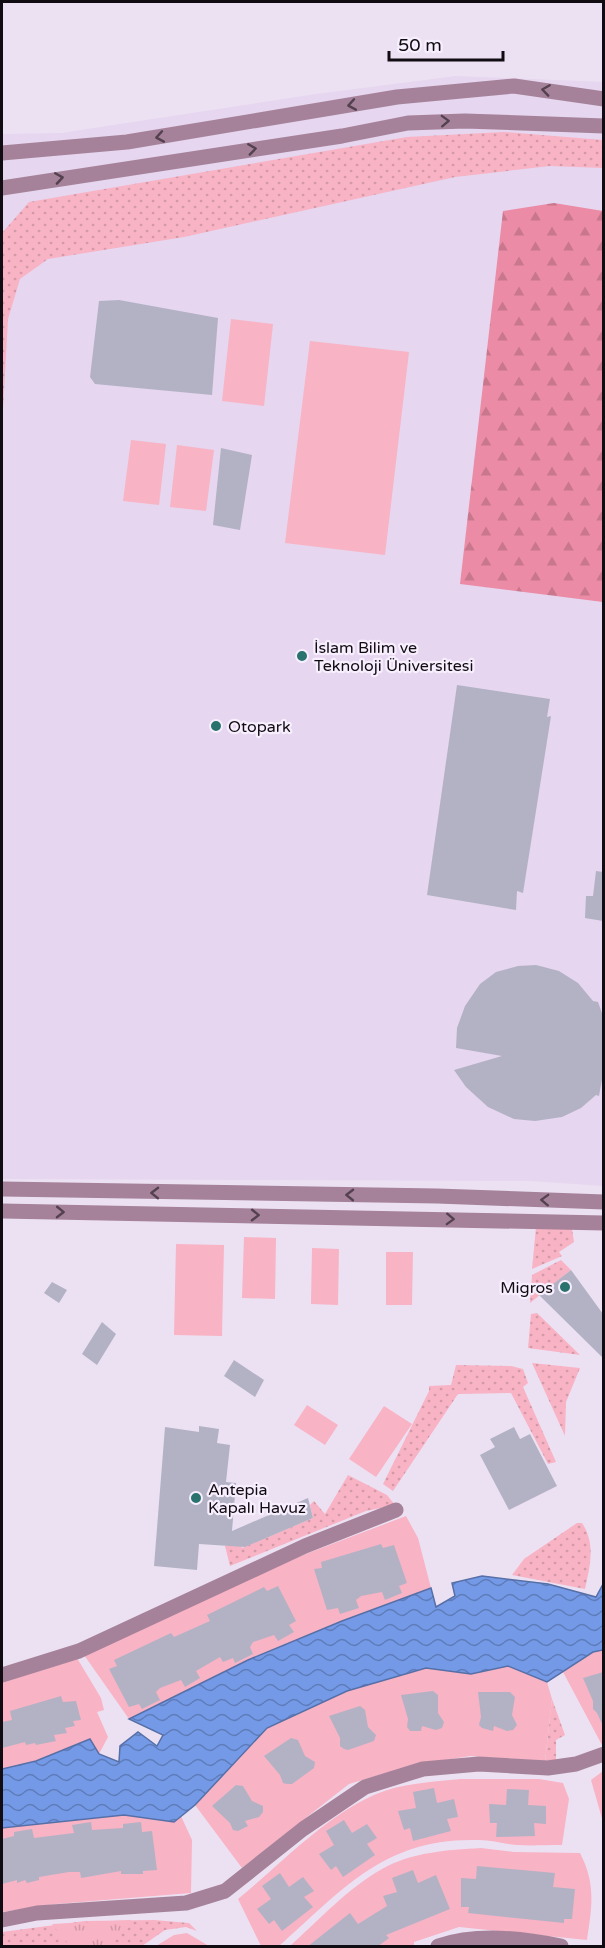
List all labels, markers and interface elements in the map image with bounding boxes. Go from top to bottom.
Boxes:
scale bar [389,24,503,62]
text: 50 m [398,34,442,56]
one-way arrow [541,85,550,97]
one-way arrow [347,98,357,110]
one-way arrow [440,115,449,128]
one-way arrow [155,130,165,143]
one-way arrow [247,144,257,156]
one-way arrow [54,172,64,185]
place label: İslam Bilim ve Teknoloji Üniversitesi [314,638,473,676]
marker: İslam Bilim ve Teknoloji Üniversitesi [295,649,309,663]
place label: Otopark [228,717,291,737]
marker: Otopark [209,719,223,733]
one-way arrow [151,1187,160,1199]
one-way arrow [346,1189,355,1201]
one-way arrow [541,1193,550,1206]
one-way arrow [55,1206,64,1218]
one-way arrow [250,1209,259,1221]
one-way arrow [445,1213,454,1225]
place label: Migros [500,1278,553,1298]
marker: Migros [558,1280,572,1294]
place label: Antepia Kapalı Havuz [208,1480,306,1518]
marker: Antepia Kapalı Havuz [189,1491,203,1505]

